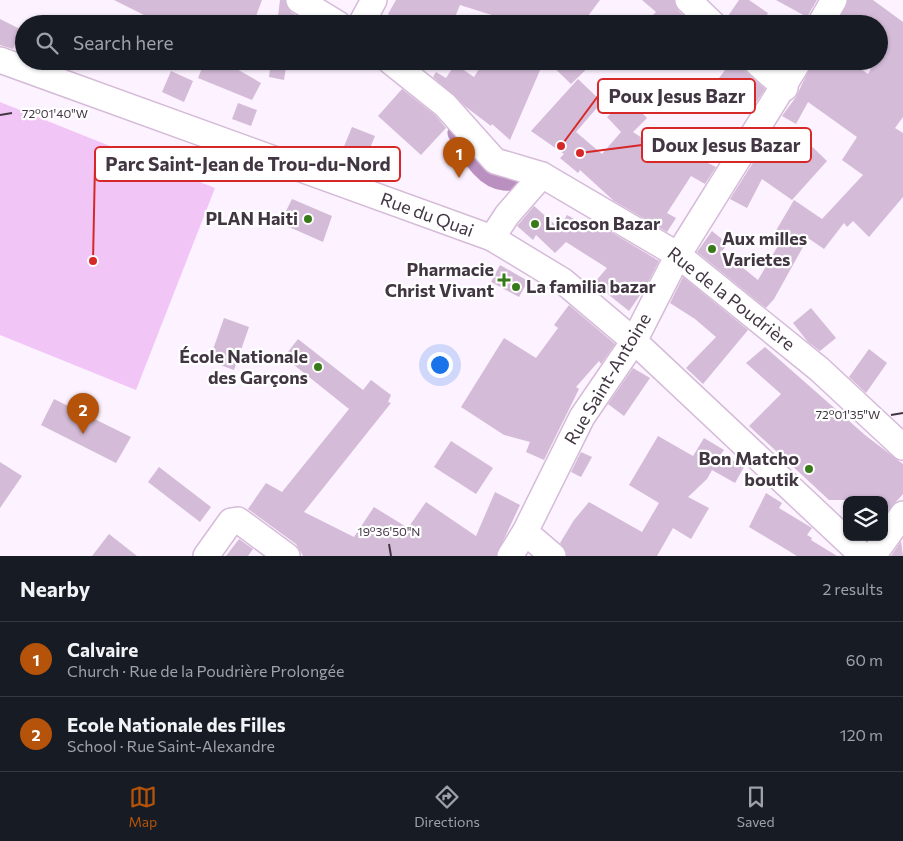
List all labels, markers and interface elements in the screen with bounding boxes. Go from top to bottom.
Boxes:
search box [15,15,888,70]
icon: search [33,29,61,57]
text: Search here [73,31,173,54]
callout: Poux Jesus Bazr [598,79,755,113]
text: Poux Jesus Bazr [608,84,746,107]
text: 72°01'40"W [22,106,88,120]
callout: Doux Jesus Bazar [642,128,811,162]
text: Doux Jesus Bazar [651,133,801,156]
pin: 1 [443,137,475,178]
callout: Parc Saint-Jean de Trou-du-Nord [95,147,400,181]
text: Parc Saint-Jean de Trou-du-Nord [105,152,391,175]
street label: Rue du Quai [378,187,477,241]
place label: PLAN Haiti [205,207,298,229]
place label: Licoson Bazar [545,212,661,234]
marker: PLAN Haiti [302,213,314,225]
marker: Licoson Bazar [529,218,541,230]
place label: Aux milles Varietes [722,227,807,270]
street label: Rue de la Poudrière [664,242,800,355]
marker: Aux milles Varietes [706,243,718,255]
place label: Pharmacie Christ Vivant [385,258,494,301]
marker: Pharmacie Christ Vivant [498,274,510,286]
place label: La familia bazar [526,275,657,297]
marker: La familia bazar [510,281,522,293]
street label: Rue Saint-Antoine [559,309,655,448]
place label: École Nationale des Garçons [179,345,308,388]
your location [427,352,453,378]
marker: École Nationale des Garçons [312,361,324,373]
pin: 2 [67,393,99,434]
text: 72°01'35"W [816,407,880,421]
place label: Bon Matcho boutik [698,447,800,490]
marker: Bon Matcho boutik [803,463,815,475]
map controls [843,496,888,541]
button: layers [843,496,888,541]
text: 19°36'50"N [358,524,420,538]
text: Nearby [20,576,90,601]
text: 2 results [822,579,883,598]
text: Calvaire [67,638,138,661]
text: 1 [32,650,40,669]
text: 60 m [846,650,883,669]
text: Church · Rue de la Poudrière Prolongée [67,661,344,680]
text: Ecole Nationale des Filles [67,713,286,736]
text: 2 [31,725,41,744]
text: 120 m [840,725,883,744]
text: School · Rue Saint-Alexandre [67,736,275,755]
tab: Map [128,783,157,830]
tab: Directions [414,783,480,830]
tab: Saved [737,783,775,830]

